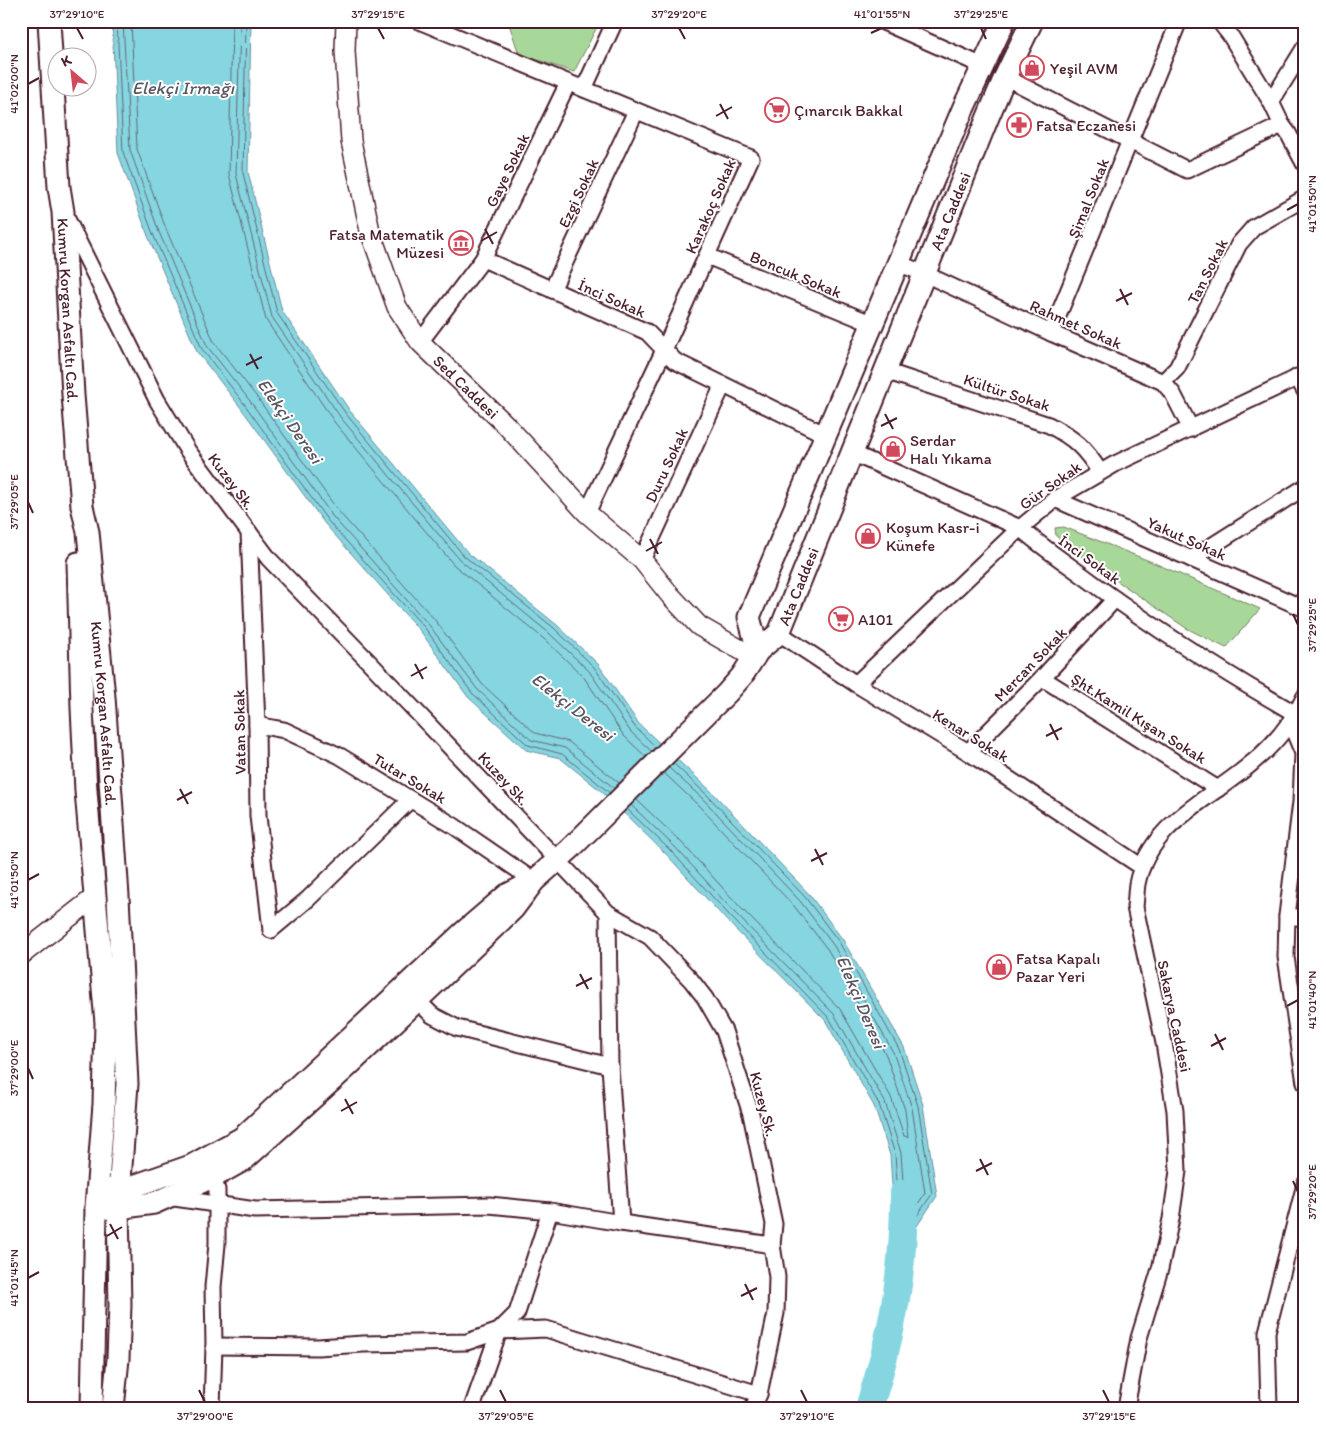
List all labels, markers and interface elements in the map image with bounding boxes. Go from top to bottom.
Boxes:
text: 37°29'10"E [50,7,105,21]
text: 37°29'15"E [351,7,405,21]
text: 37°29'20"E [651,7,707,21]
text: 41°01'55"N [854,7,910,21]
text: 37°29'25"E [954,7,1009,21]
north arrow [48,48,98,98]
text: K [58,51,75,71]
text: 41°02'00"N [7,54,21,114]
shop icon: Yeşil AVM [1019,55,1045,81]
place label: Yeşil AVM [1050,59,1118,78]
water label: Elekçi Irmağı [132,77,235,99]
supermarket icon: Çınarcık Bakkal [764,97,790,123]
place label: Çınarcık Bakkal [794,101,903,120]
pharmacy icon: Fatsa Eczanesi [1006,112,1032,138]
place label: Fatsa Eczanesi [1036,116,1136,135]
street label: Gaye Sokak [481,130,534,210]
street label: Ezgi Sokak [554,155,603,231]
street label: Karakoç Sokak [681,155,740,257]
street label: Şimal Sokak [1064,155,1113,241]
street label: Ata Caddesi [926,169,975,253]
text: 41°01'50"N [1305,175,1319,233]
street label: Kumru Korgan Asfaltı Cad. [53,217,83,404]
place label: Fatsa Matematik Müzesi [329,225,445,262]
museum icon: Fatsa Matematik Müzesi [448,230,474,256]
street label: Tan Sokak [1183,235,1232,307]
street label: Boncuk Sokak [747,247,844,302]
street label: İnci Sokak [575,275,649,322]
street label: Rahmet Sokak [1027,296,1125,353]
street label: Sed Caddesi [429,351,503,423]
street label: Kültür Sokak [961,370,1052,415]
water label: Elekçi Deresi [253,374,329,470]
street label: Duru Sokak [641,424,692,505]
place label: Serdar Halı Yıkama [910,431,992,468]
shop icon: Serdar Halı Yıkama [880,436,906,462]
street label: Kuzey Sk. [204,449,259,513]
street label: Gür Sokak [1016,457,1086,514]
text: 37°29'05"E [7,474,21,530]
street label: Yakut Sokak [1144,513,1230,565]
place label: Koşum Kasr-i Künefe [886,518,980,555]
shop icon: Koşum Kasr-i Künefe [855,523,881,549]
street label: İnci Sokak [1055,531,1125,589]
street label: Ata Caddesi [774,545,823,628]
text: 37°29'25"E [1305,597,1319,652]
supermarket icon: A101 [828,606,854,632]
place label: A101 [858,610,894,629]
street label: Kumru Korgan Asfaltı Cad. [87,620,121,806]
street label: Mercan Sokak [990,623,1071,706]
water label: Elekçi Deresi [527,668,621,748]
street label: Şht.Kamil Kışan Sokak [1068,669,1210,768]
street label: Vatan Sokak [229,689,250,775]
street label: Kenar Sokak [929,704,1013,767]
street label: Kuzey Sk. [474,748,533,809]
street label: Tutar Sokak [370,749,450,808]
text: 41°01'50"N [7,851,21,909]
place label: Fatsa Kapalı Pazar Yeri [1016,949,1100,986]
water label: Elekçi Deresi [832,952,891,1054]
shop icon: Fatsa Kapalı Pazar Yeri [986,954,1012,980]
street label: Sakarya Caddesi [1153,958,1196,1074]
text: 41°01'40"N [1305,971,1319,1029]
text: 37°29'00"E [7,1039,21,1096]
street label: Kuzey Sk. [746,1070,781,1139]
text: 37°29'20"E [1305,1164,1319,1220]
text: 41°01'45"N [7,1249,21,1307]
text: 37°29'00"E [177,1409,234,1423]
text: 37°29'05"E [478,1409,534,1423]
text: 37°29'10"E [780,1409,835,1423]
text: 37°29'15"E [1082,1409,1136,1423]

